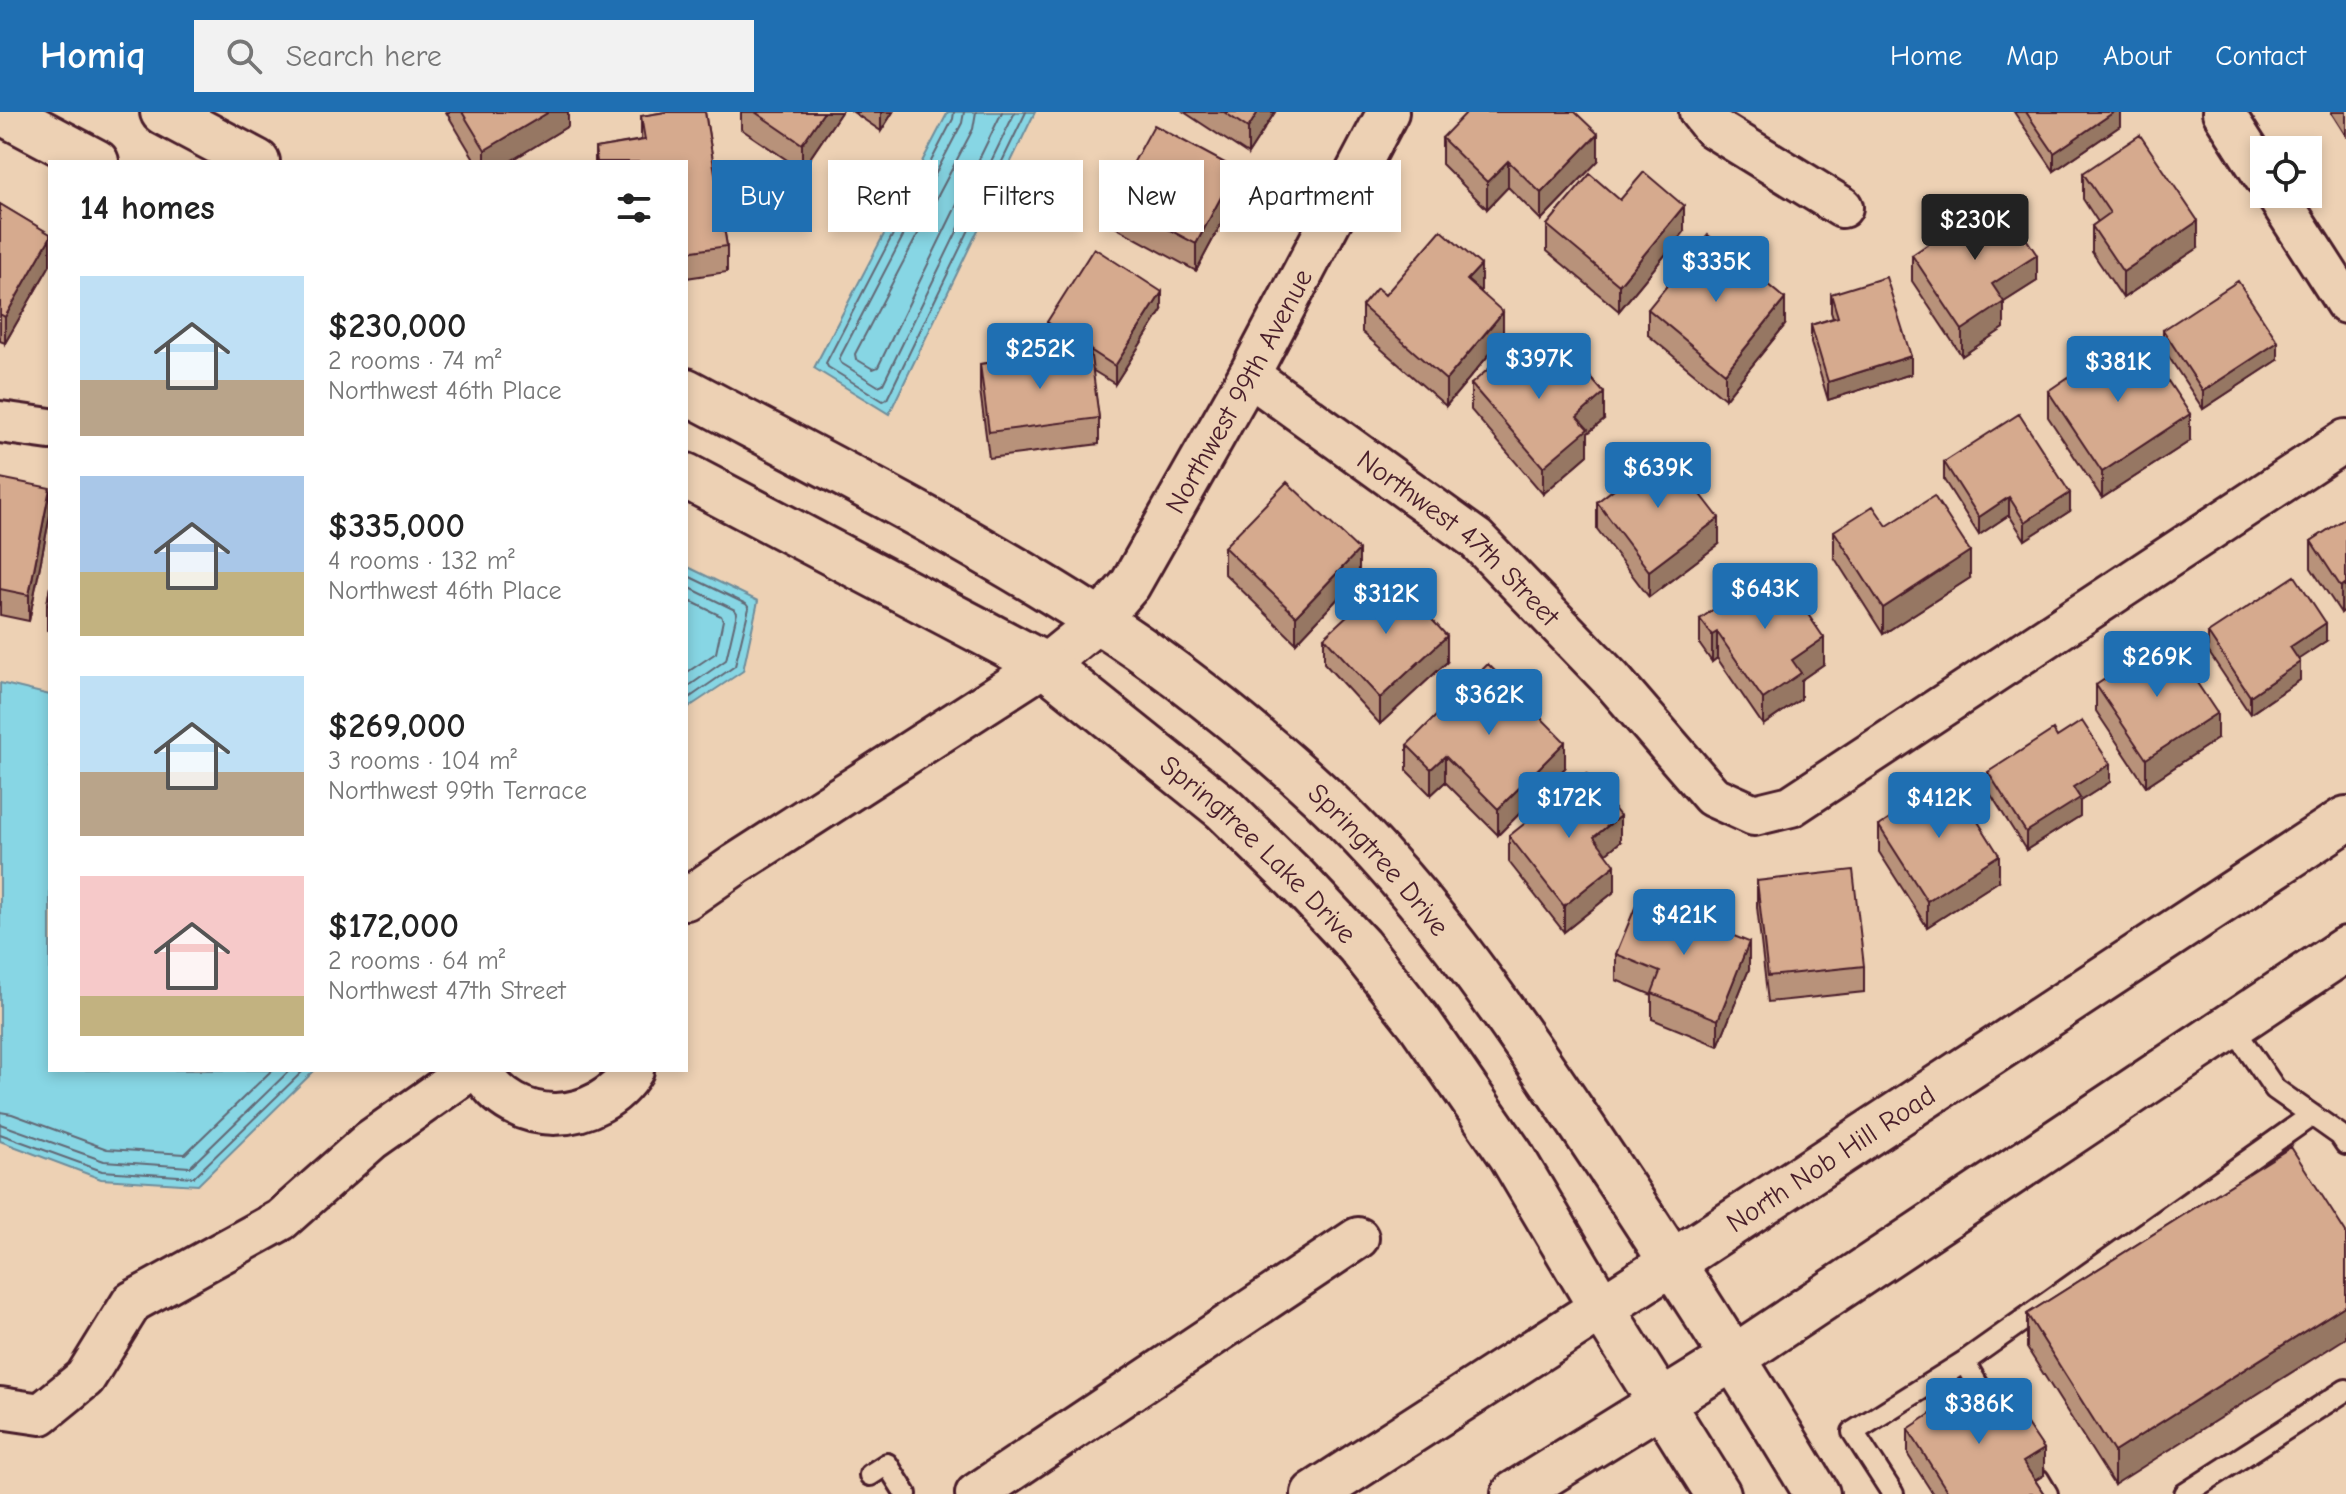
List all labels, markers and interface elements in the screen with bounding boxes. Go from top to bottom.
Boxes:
search box [194,20,754,92]
text: Homiq [40,34,146,78]
icon: search [222,34,266,78]
text: Search here [286,39,442,74]
text: Home [1890,40,1962,72]
text: Map [2006,40,2059,72]
text: About [2103,40,2171,72]
text: Contact [2215,40,2306,72]
map controls [2250,136,2322,208]
button: locate [2250,136,2322,208]
chip: Buy [712,160,812,232]
chip: Rent [828,160,938,232]
chip: Filters [954,160,1083,232]
chip: New [1099,160,1204,232]
chip: Apartment [1220,160,1401,232]
icon: filters [612,186,656,230]
text: 14 homes [80,188,215,228]
pin: $230K [1919,194,2031,262]
text: $230K [1940,205,2010,235]
pin: $335K [1660,236,1772,304]
text: $335K [1681,247,1751,277]
street label: Northwest 99th Avenue [1159,264,1319,519]
text: $230,000 [328,306,466,346]
icon: home [144,308,240,404]
pin: $252K [984,323,1096,391]
pin: $397K [1483,333,1595,401]
text: $252K [1005,334,1075,364]
pin: $381K [2062,336,2174,404]
text: $397K [1505,344,1573,374]
text: 2 rooms · 74 m² [328,346,501,376]
text: $381K [2085,347,2151,377]
text: Northwest 46th Place [328,376,562,406]
pin: $639K [1602,442,1714,510]
street label: Northwest 47th Street [1351,444,1567,634]
text: $639K [1623,453,1693,483]
text: $335,000 [328,506,465,546]
icon: home [144,508,240,604]
text: 4 rooms · 132 m² [328,546,515,576]
pin: $643K [1709,563,1821,631]
pin: $312K [1330,568,1442,636]
text: $643K [1731,574,1799,604]
text: Northwest 46th Place [328,576,562,606]
text: $312K [1353,579,1419,609]
pin: $269K [2101,631,2213,699]
text: $269K [2122,642,2192,672]
pin: $362K [1433,669,1545,737]
text: $362K [1454,680,1524,710]
text: $269,000 [328,706,466,746]
icon: home [144,708,240,804]
text: 3 rooms · 104 m² [328,746,517,776]
street label: Springtree Lake Drive [1154,749,1363,950]
pin: $172K [1513,772,1625,840]
pin: $412K [1883,772,1995,840]
text: Northwest 99th Terrace [328,776,587,806]
street label: Springtree Drive [1302,777,1456,942]
text: $172K [1536,783,1602,813]
text: $412K [1906,783,1972,813]
pin: $421K [1628,889,1740,957]
text: $421K [1651,900,1717,930]
text: $172,000 [328,906,459,946]
icon: home [144,908,240,1004]
text: 2 rooms · 64 m² [328,946,505,976]
text: Northwest 47th Street [328,976,566,1006]
street label: North Nob Hill Road [1721,1079,1941,1239]
pin: $386K [1923,1378,2035,1446]
text: $386K [1944,1389,2014,1419]

